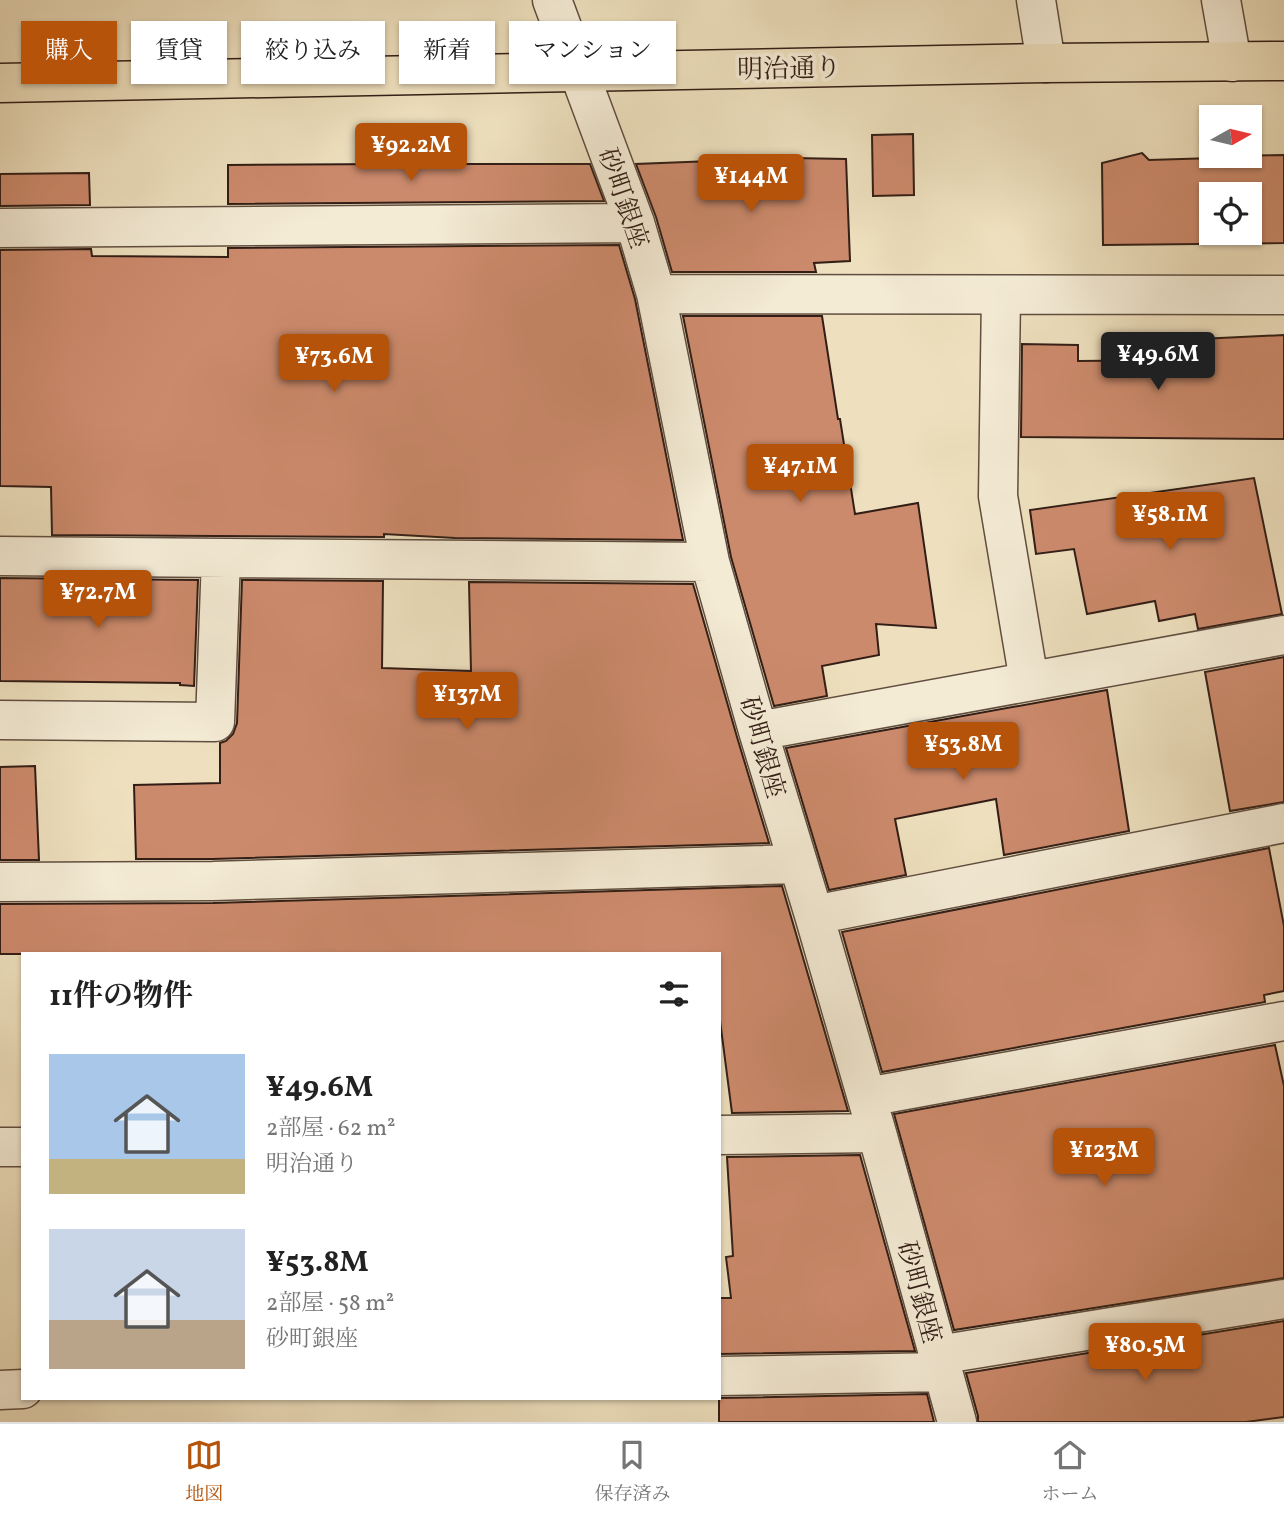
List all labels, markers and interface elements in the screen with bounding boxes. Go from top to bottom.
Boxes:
chip: 購入 [21,21,117,84]
chip: 賃貸 [131,21,227,84]
chip: 絞り込み [241,21,385,84]
chip: 新着 [399,21,495,84]
chip: マンション [509,21,676,84]
street label: 明治通り [737,51,841,89]
north arrow [1199,105,1262,168]
map controls [1199,105,1262,245]
pin: ¥92.2M [354,124,468,183]
text: ¥92.2M [371,130,451,162]
street label: 砂町銀座 [588,144,656,254]
pin: ¥144M [702,154,800,214]
text: ¥144M [714,161,788,193]
button: locate [1199,182,1262,245]
pin: ¥49.6M [1101,332,1215,392]
pin: ¥73.6M [277,334,391,394]
text: ¥49.6M [1117,339,1199,371]
text: ¥73.6M [295,341,373,373]
pin: ¥47.1M [743,444,857,504]
text: ¥47.1M [763,451,837,483]
pin: ¥58.1M [1113,492,1227,552]
text: ¥58.1M [1132,499,1208,531]
pin: ¥72.7M [41,570,155,630]
text: ¥72.7M [60,577,136,609]
pin: ¥137M [418,672,516,732]
text: ¥137M [433,679,501,711]
street label: 砂町銀座 [729,693,793,803]
pin: ¥53.8M [906,722,1020,782]
text: ¥53.8M [924,729,1002,761]
icon: filters [655,975,693,1013]
text: 11件の物件 [49,976,193,1018]
text: ¥49.6M [266,1067,373,1109]
icon: home [105,1082,189,1166]
text: 2部屋 · 62 m² [266,1113,396,1145]
pin: ¥123M [1055,1128,1153,1188]
text: ¥123M [1069,1135,1139,1167]
text: 明治通り [266,1149,358,1181]
street label: 砂町銀座 [887,1238,949,1347]
text: ¥53.8M [266,1242,369,1284]
icon: home [105,1257,189,1341]
text: 2部屋 · 58 m² [266,1288,394,1320]
text: 砂町銀座 [266,1324,358,1356]
pin: ¥80.5M [1088,1324,1202,1383]
text: ¥80.5M [1105,1330,1185,1362]
tab: 地図 [185,1436,224,1508]
tab: 保存済み [594,1436,671,1508]
tab: ホーム [1041,1436,1099,1508]

